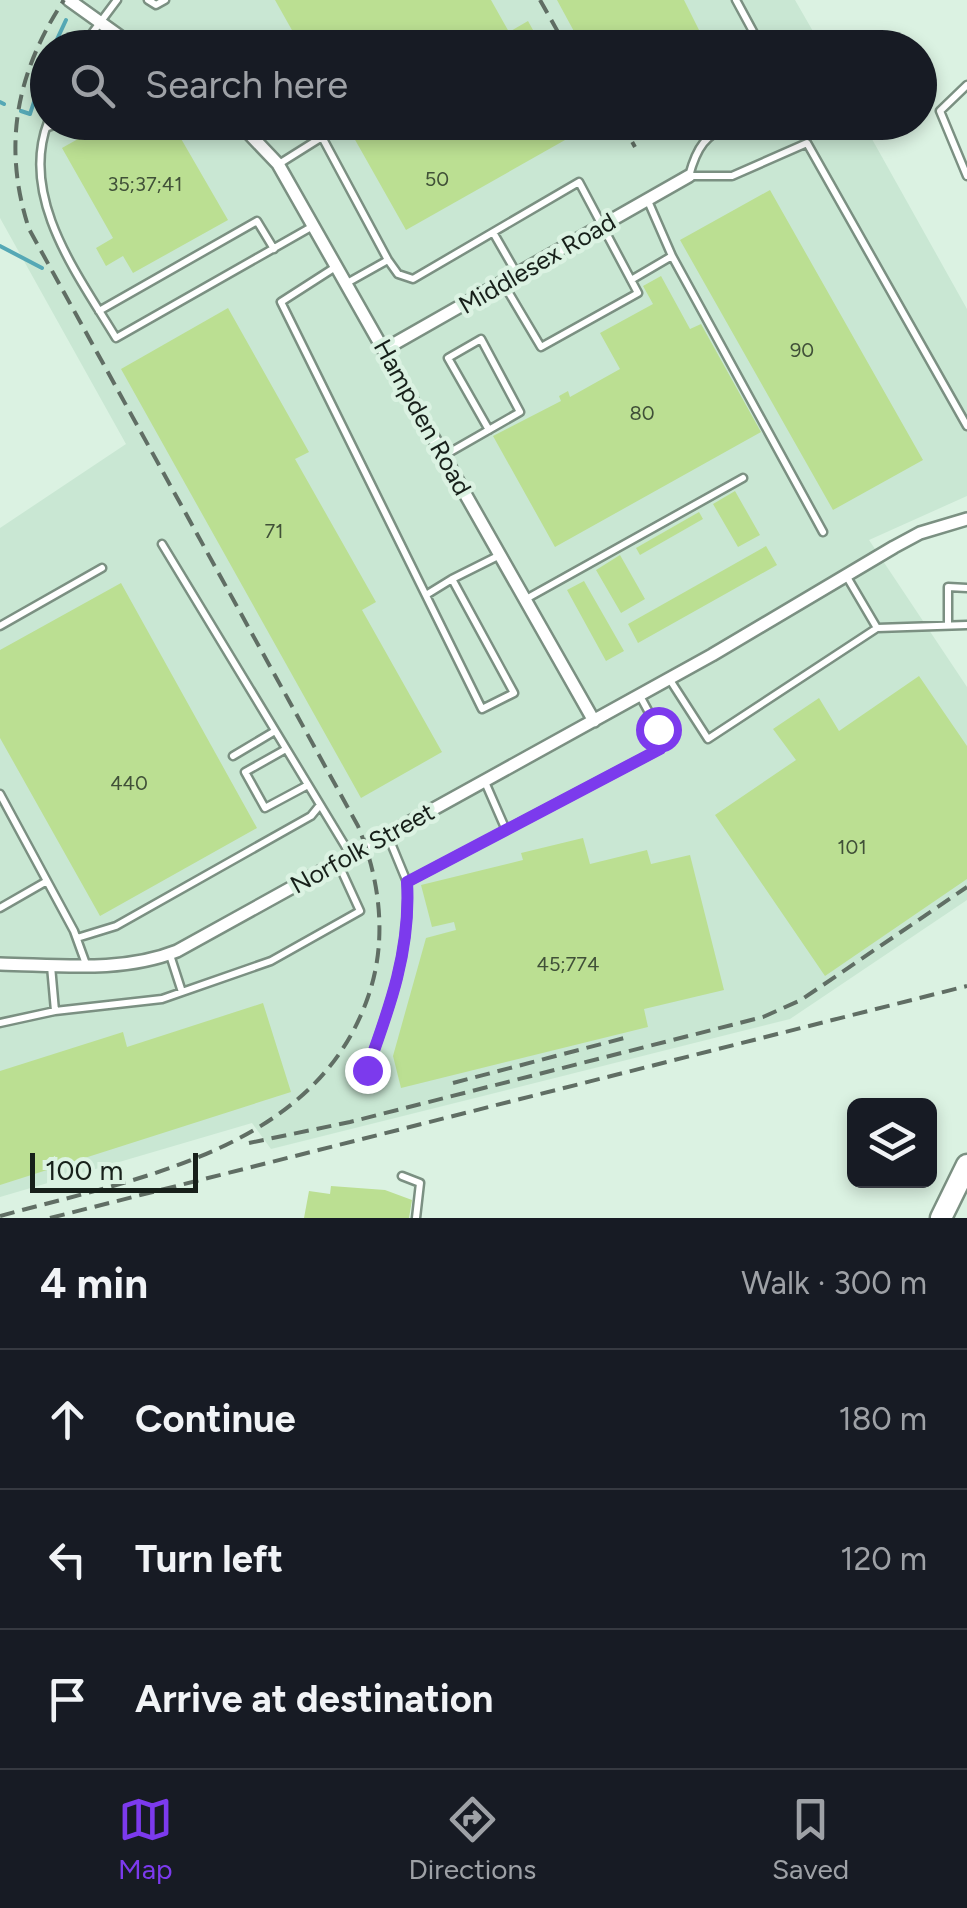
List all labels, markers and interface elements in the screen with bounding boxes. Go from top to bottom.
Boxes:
search box [30,30,937,140]
icon: search [65,58,120,113]
text: Search here [145,62,348,108]
house number: 50 [425,167,449,191]
house number: 35;37;41 [107,172,183,196]
street label: Middlesex Road [453,206,621,320]
street label: Hampden Road [368,334,478,500]
house number: 90 [790,338,814,362]
house number: 80 [629,401,655,425]
house number: 71 [265,519,284,543]
route start [636,707,682,753]
house number: 440 [110,771,148,795]
street label: Norfolk Street [285,796,439,900]
house number: 101 [837,835,867,859]
house number: 45;774 [537,952,600,976]
route end [345,1048,391,1094]
map controls [847,1098,937,1188]
button: layers [847,1098,937,1188]
scale bar [30,1148,198,1192]
text: 100 m [45,1153,123,1187]
text: 4 min [40,1258,148,1309]
text: Walk · 300 m [741,1264,927,1302]
icon: ahead [40,1392,95,1447]
text: Continue [135,1396,296,1442]
text: 180 m [838,1400,927,1438]
icon: left [40,1532,95,1587]
text: Turn left [135,1536,283,1582]
text: 120 m [840,1540,927,1578]
icon: arrive [40,1672,95,1727]
text: Arrive at destination [135,1676,493,1722]
tab: Map [118,1792,173,1886]
tab: Directions [409,1792,536,1886]
tab: Saved [772,1792,849,1886]

